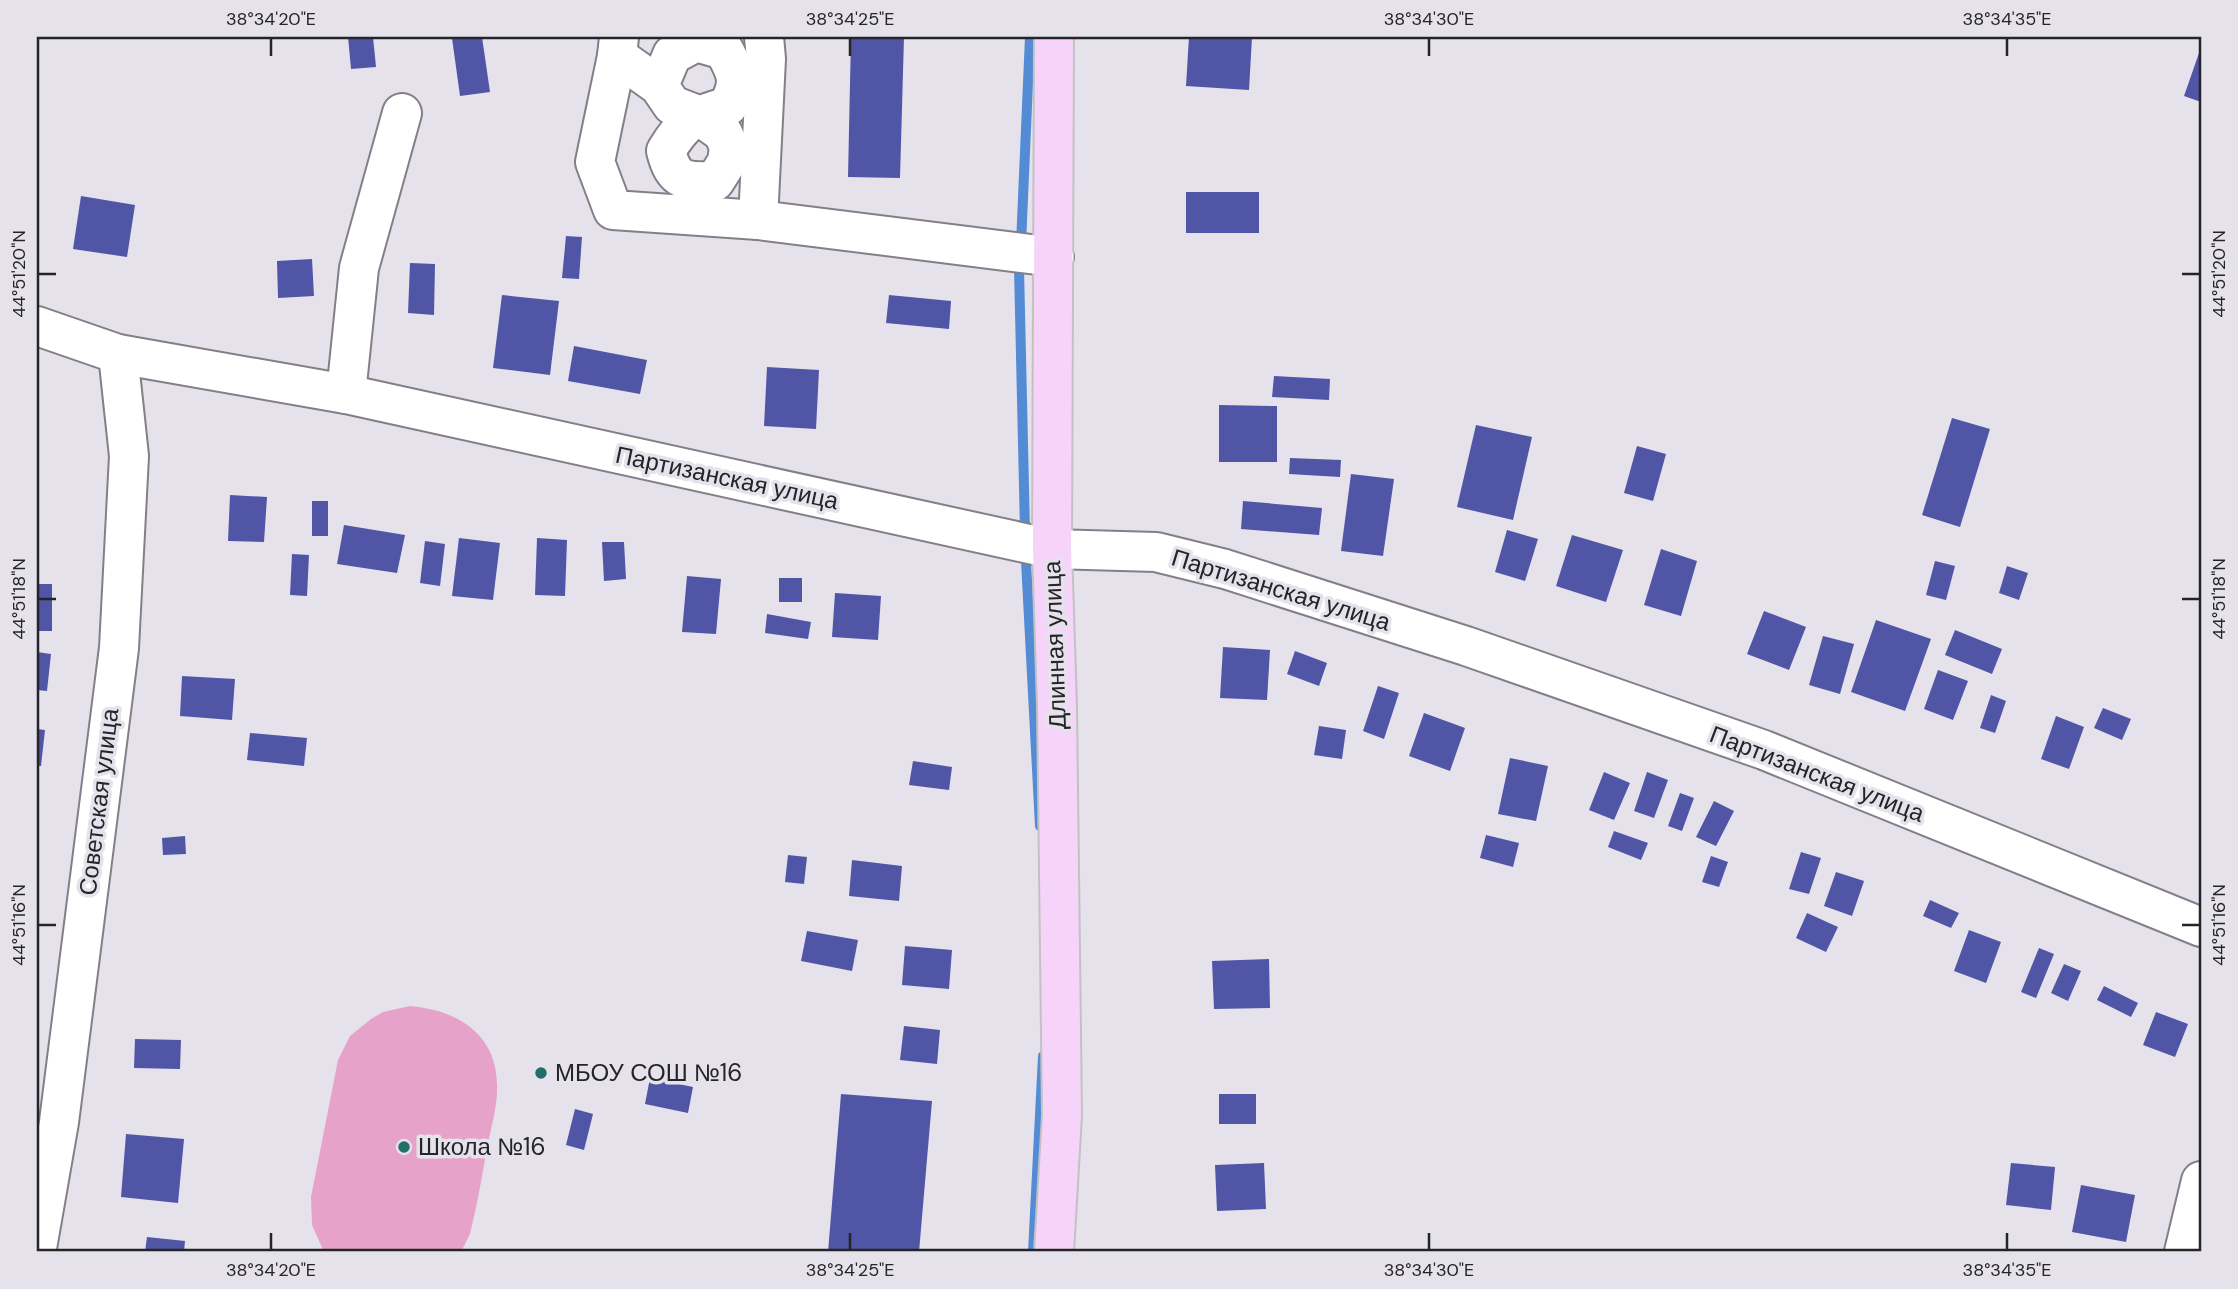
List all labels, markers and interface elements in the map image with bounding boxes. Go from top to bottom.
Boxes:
text: 38°34'20"E [226,7,316,31]
text: 38°34'25"E [806,7,894,31]
text: 38°34'30"E [1384,7,1474,31]
text: 38°34'35"E [1963,7,2051,31]
text: 44°51'20"N [7,230,31,318]
text: 44°51'20"N [2207,230,2231,318]
street label: Партизанская улица [613,439,842,516]
street label: Партизанская улица [1168,541,1395,638]
text: 44°51'18"N [7,558,31,640]
text: 44°51'18"N [2207,558,2231,640]
street label: Длинная улица [1036,559,1073,730]
street label: Советская улица [72,706,125,897]
street label: Партизанская улица [1706,718,1929,829]
text: 44°51'16"N [7,884,31,966]
text: 44°51'16"N [2207,884,2231,966]
place label: МБОУ СОШ №16 [555,1057,742,1088]
marker: МБОУ СОШ №16 [533,1065,549,1081]
place label: Школа №16 [418,1131,546,1162]
marker: Школа №16 [396,1139,412,1155]
text: 38°34'20"E [226,1258,316,1282]
text: 38°34'25"E [806,1258,894,1282]
text: 38°34'30"E [1384,1258,1474,1282]
text: 38°34'35"E [1963,1258,2051,1282]

